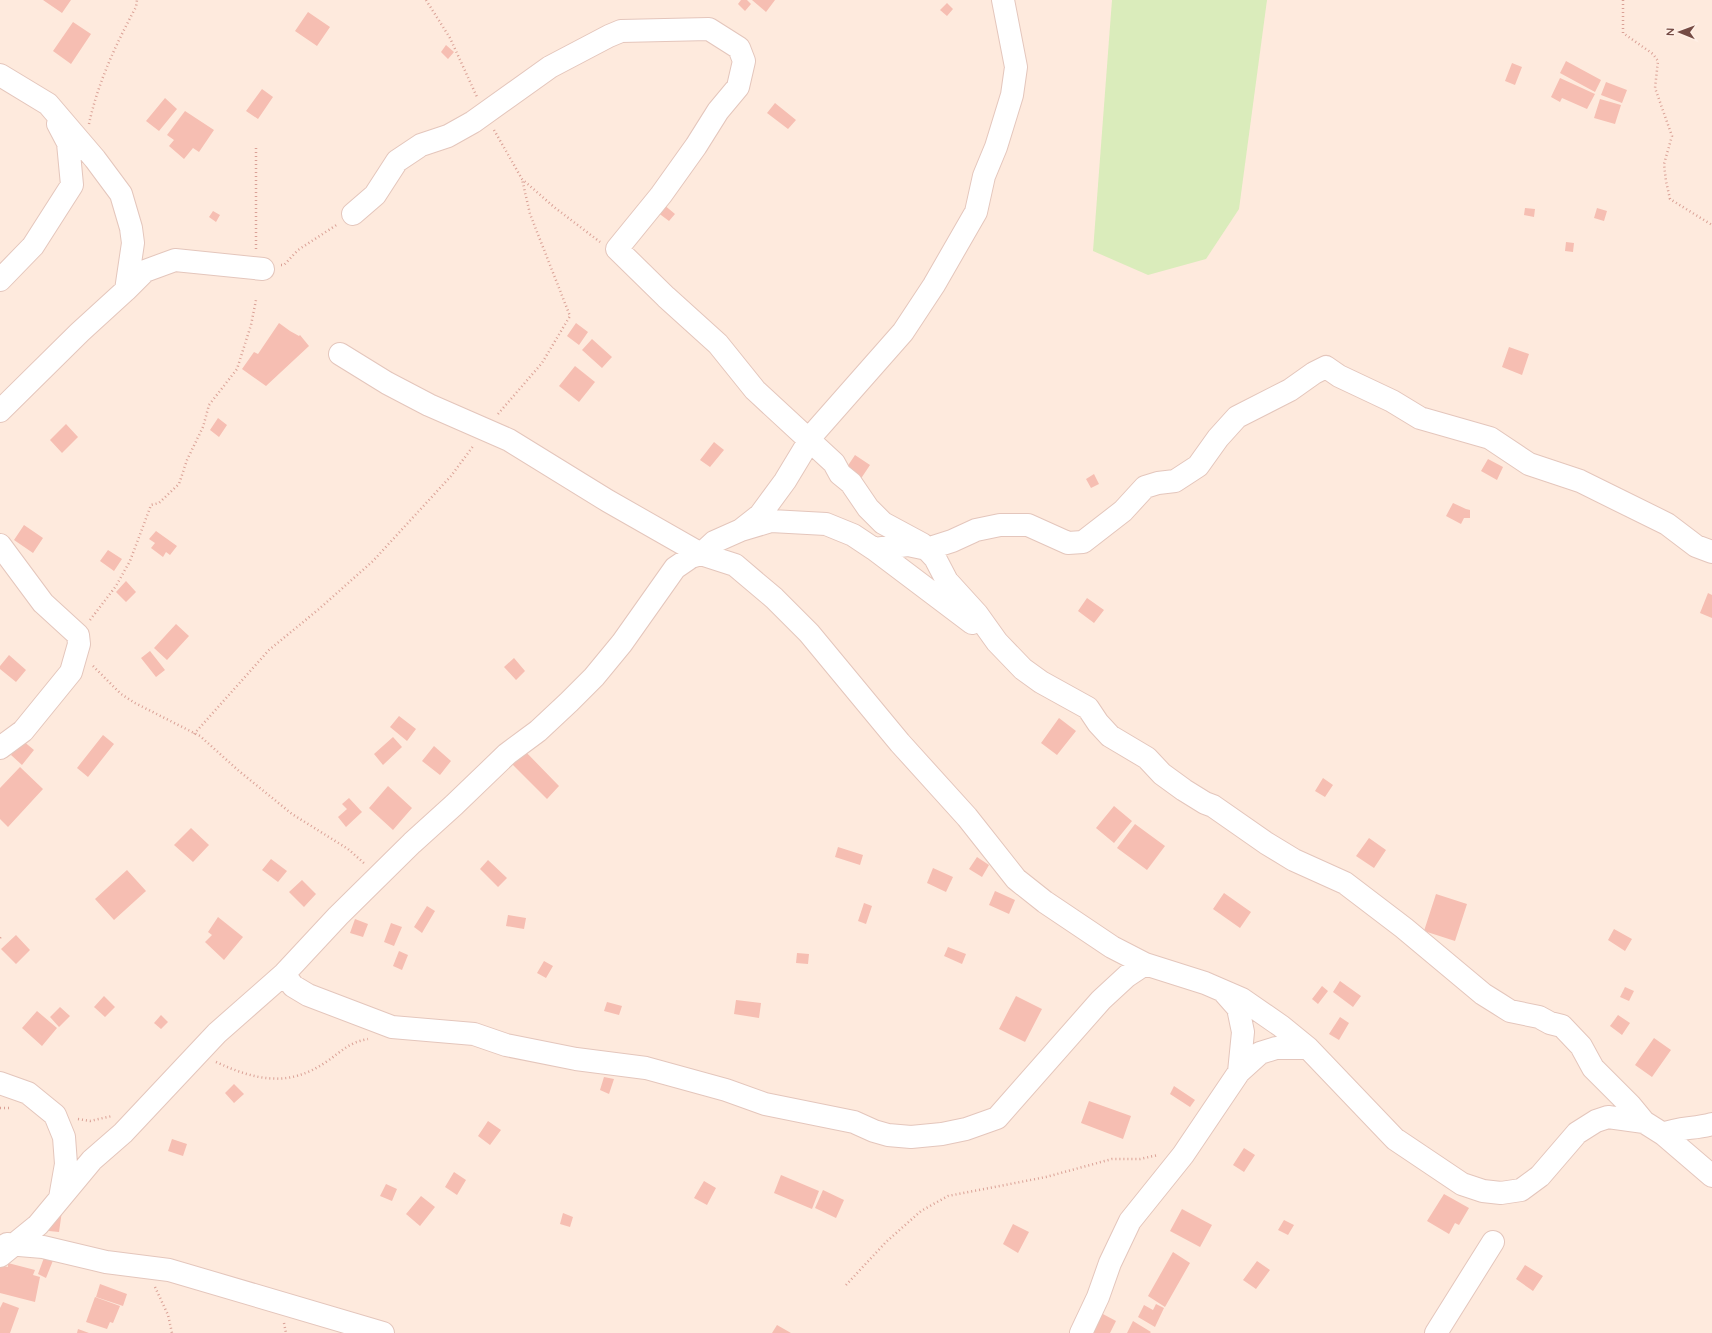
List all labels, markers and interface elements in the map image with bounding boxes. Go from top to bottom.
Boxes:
north arrow [1660,12,1700,52]
text: N [1663,28,1677,36]

